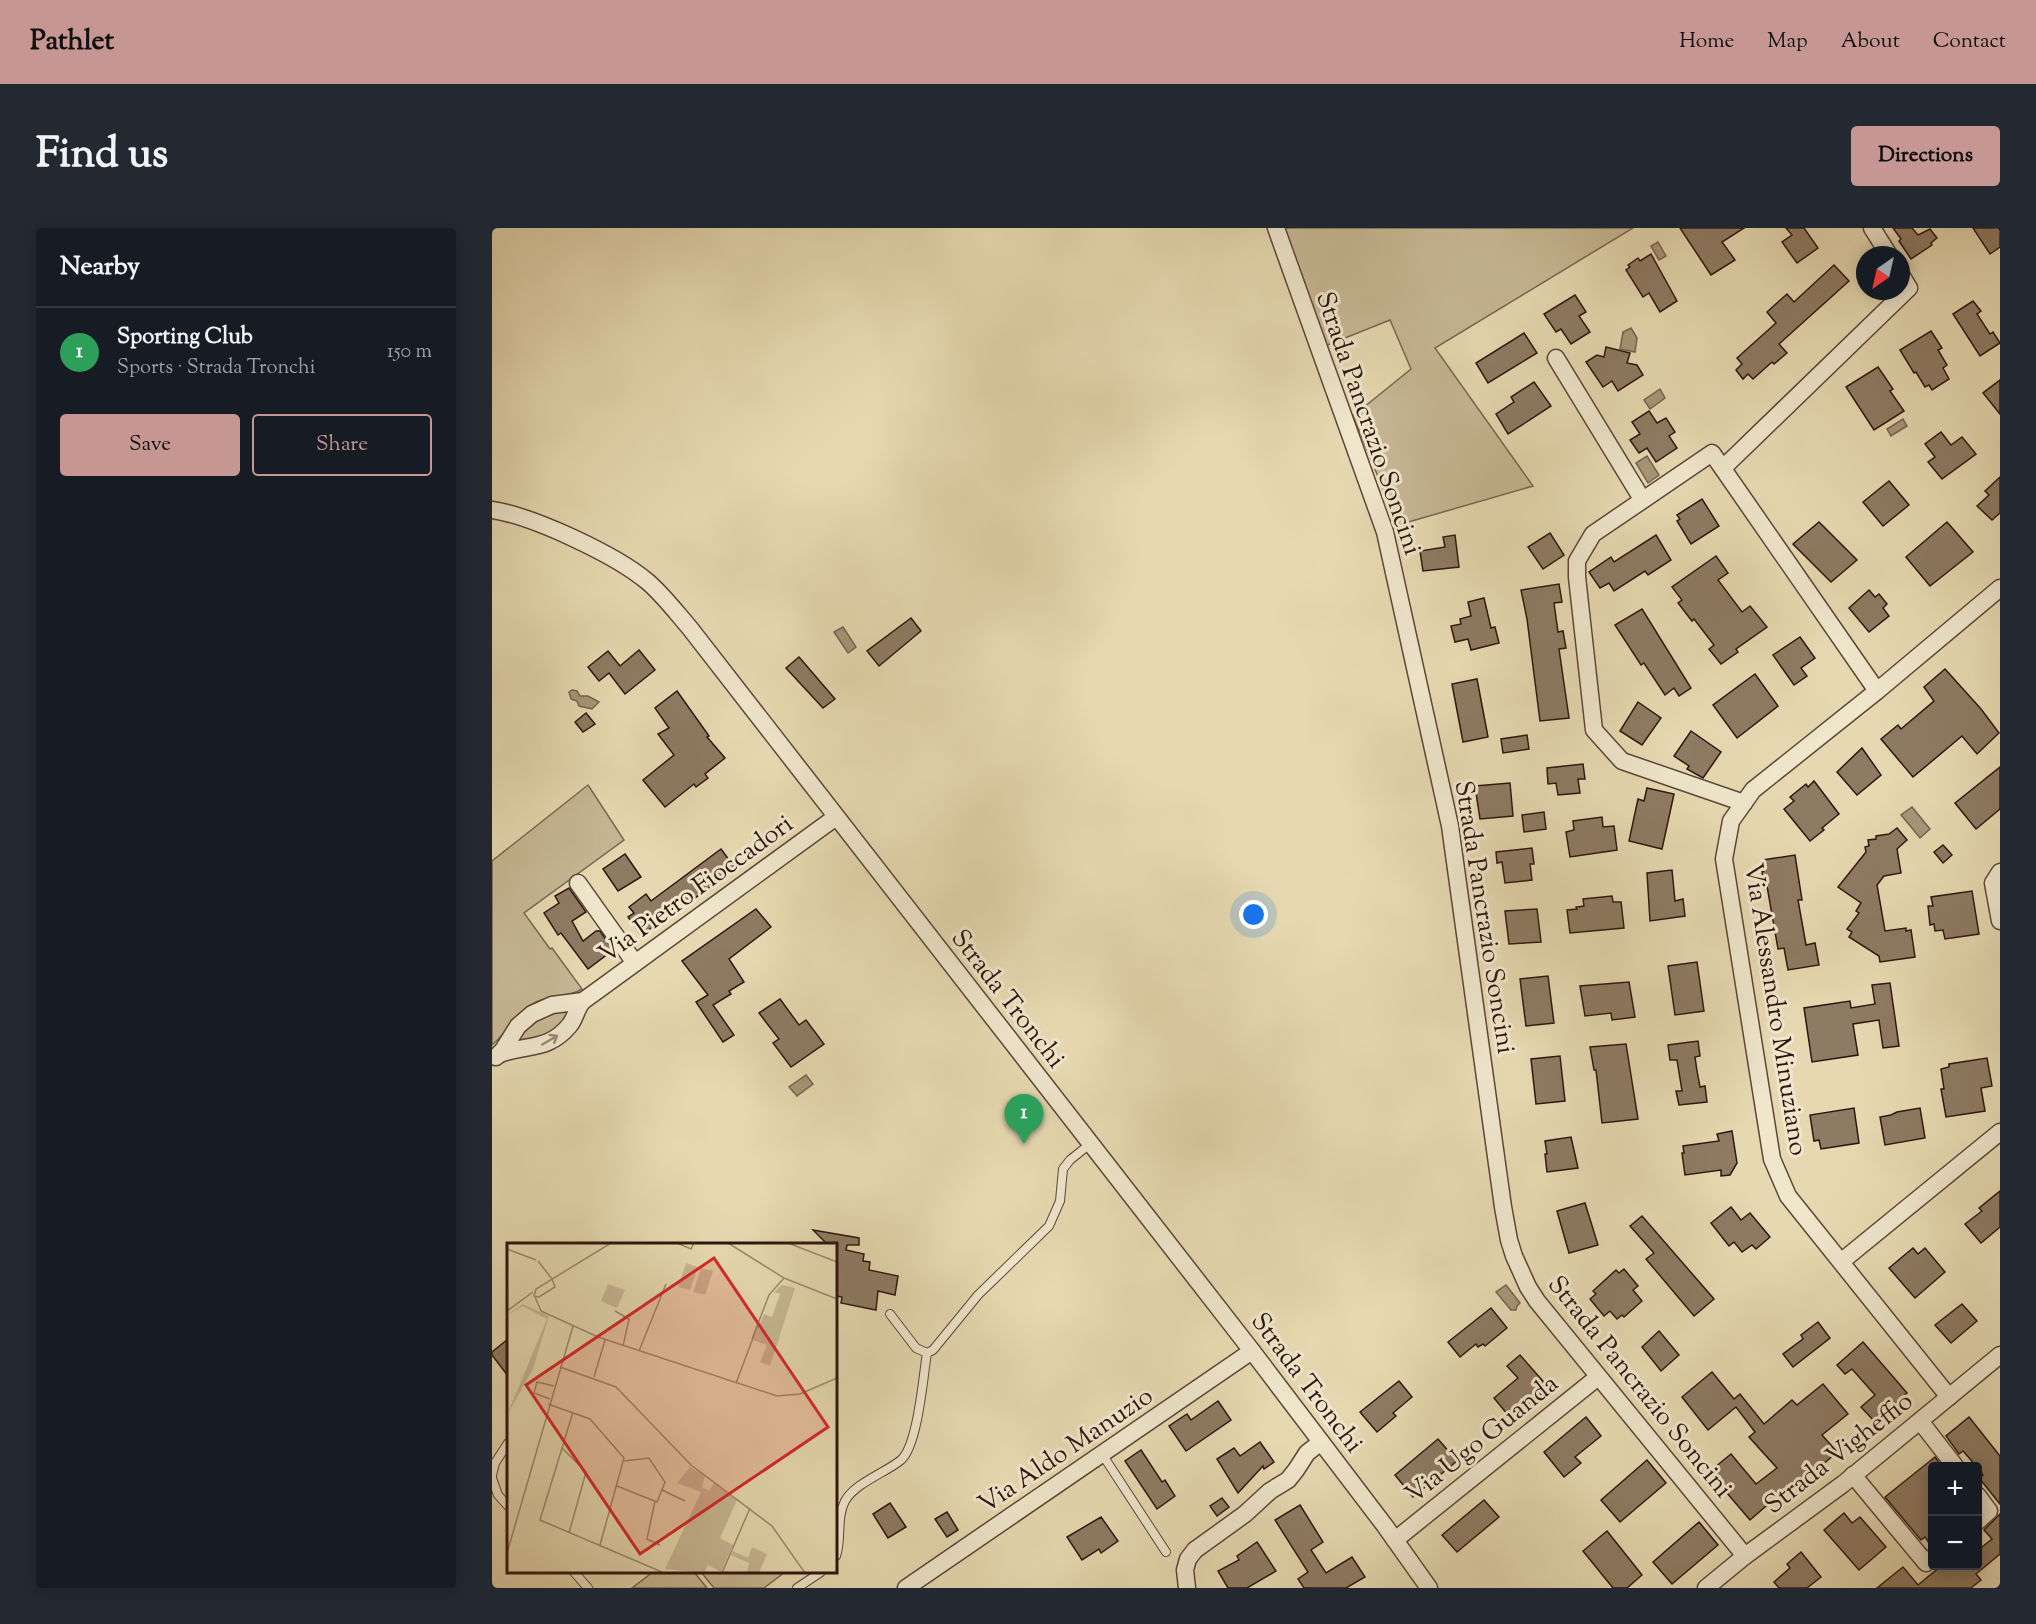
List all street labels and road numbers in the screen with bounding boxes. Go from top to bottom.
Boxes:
street label: Strada Pancrazio Soncini [1305,287,1430,561]
street label: Strada Pancrazio Soncini [1444,778,1523,1057]
street label: Via Pietro Fioccadori [591,807,801,973]
street label: Via Alessandro Minuziano [1733,860,1816,1158]
street label: Strada Tronchi [941,922,1073,1077]
street label: Strada Pancrazio Soncini [1538,1269,1740,1507]
street label: Strada Tronchi [1241,1306,1371,1461]
street label: Via Ugo Guanda [1398,1367,1567,1513]
street label: Via Aldo Manuzio [972,1379,1161,1523]
street label: Strada Vigheffio [1757,1384,1922,1524]

